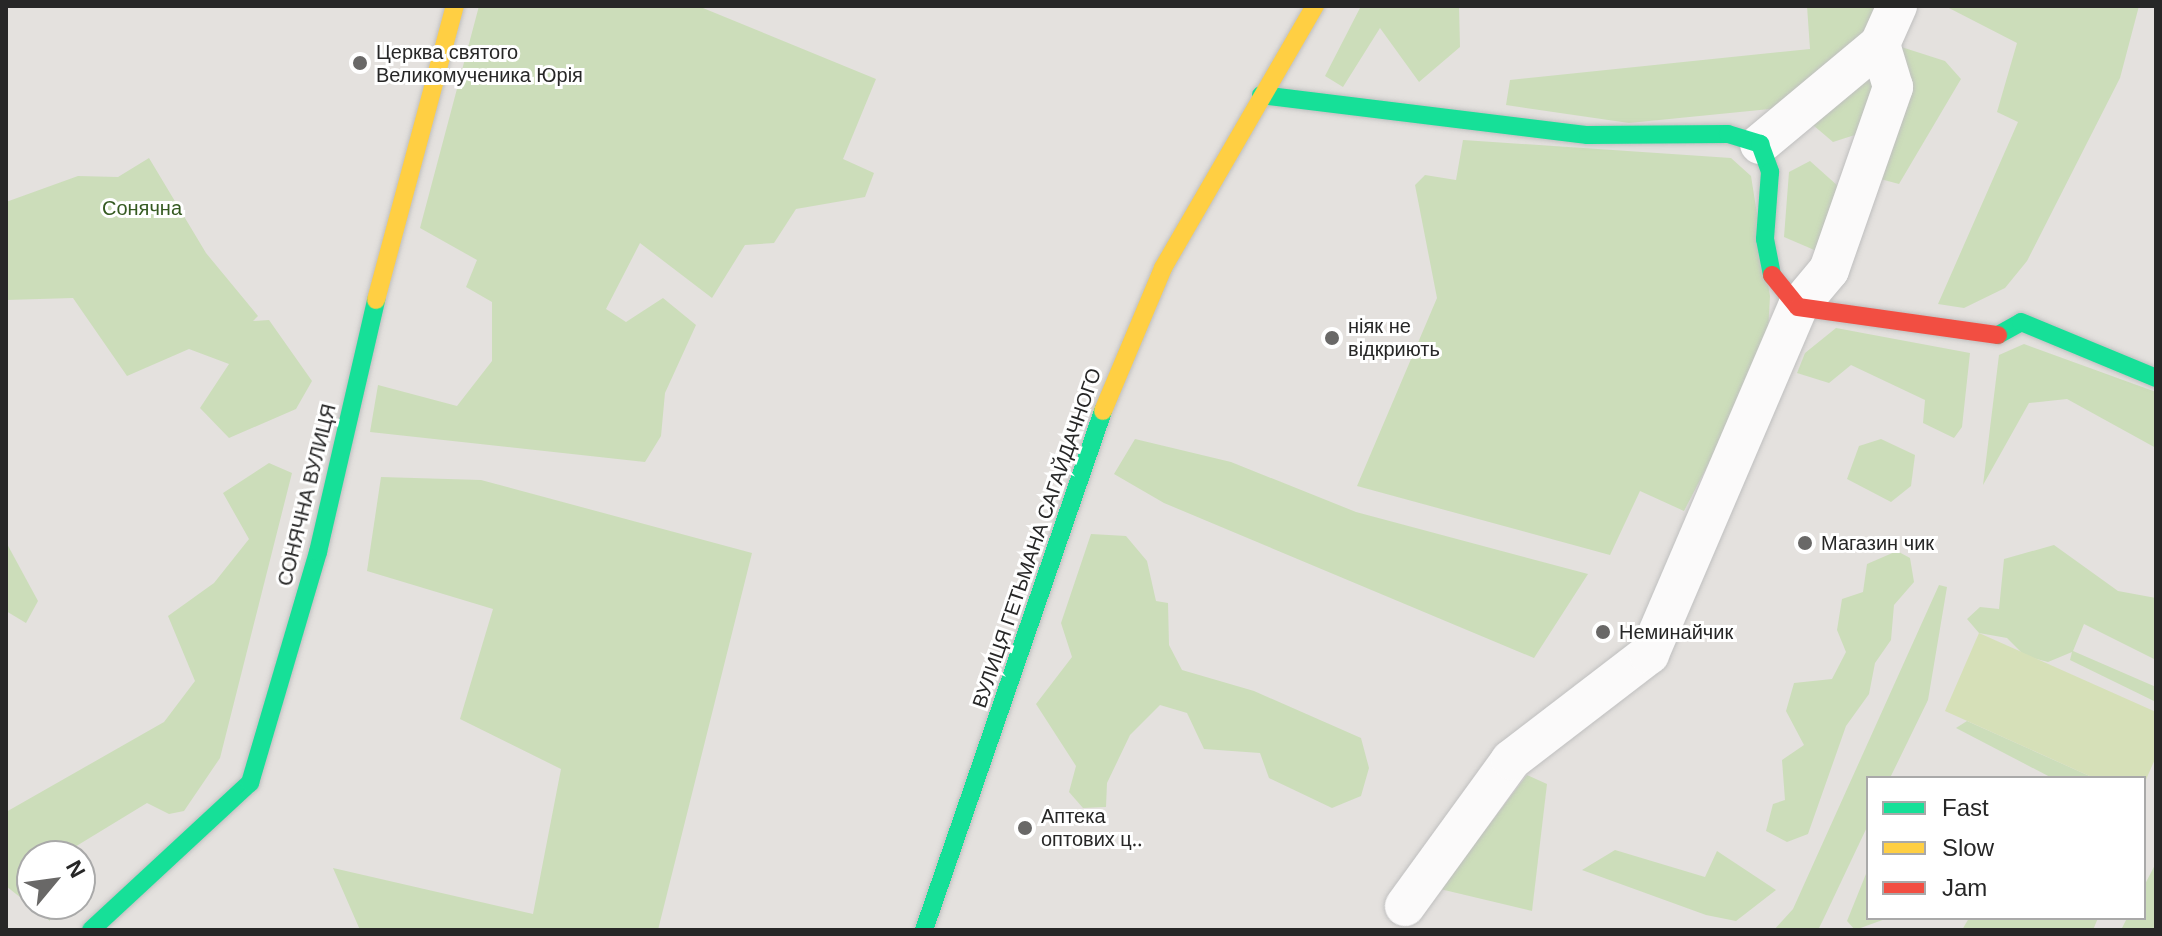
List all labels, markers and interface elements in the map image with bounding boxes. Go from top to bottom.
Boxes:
place label: Церква святого Великомученика Юрія [376,40,583,87]
marker: Церква святого Великомученика Юрія [351,54,369,72]
park label: Сонячна [102,196,182,220]
place label: ніяк не відкриють [1348,314,1440,361]
marker: ніяк не відкриють [1323,329,1341,347]
street label: ВУЛИЦЯ ГЕТЬМАНА САГАЙДАЧНОГО [967,365,1107,711]
street label: СОНЯЧНА ВУЛИЦЯ [273,402,341,588]
place label: Магазин чик [1821,531,1934,555]
marker: Магазин чик [1796,534,1814,552]
place label: Неминайчик [1619,620,1733,644]
marker: Неминайчик [1594,623,1612,641]
legend [1866,776,2146,920]
text: Fast [1942,794,1989,821]
place label: Аптека оптових ц‥ [1041,804,1143,851]
marker: Аптека оптових ц‥ [1016,819,1034,837]
text: Slow [1942,834,1994,861]
north arrow [16,840,96,920]
text: N [61,856,90,882]
text: Jam [1942,874,1987,901]

